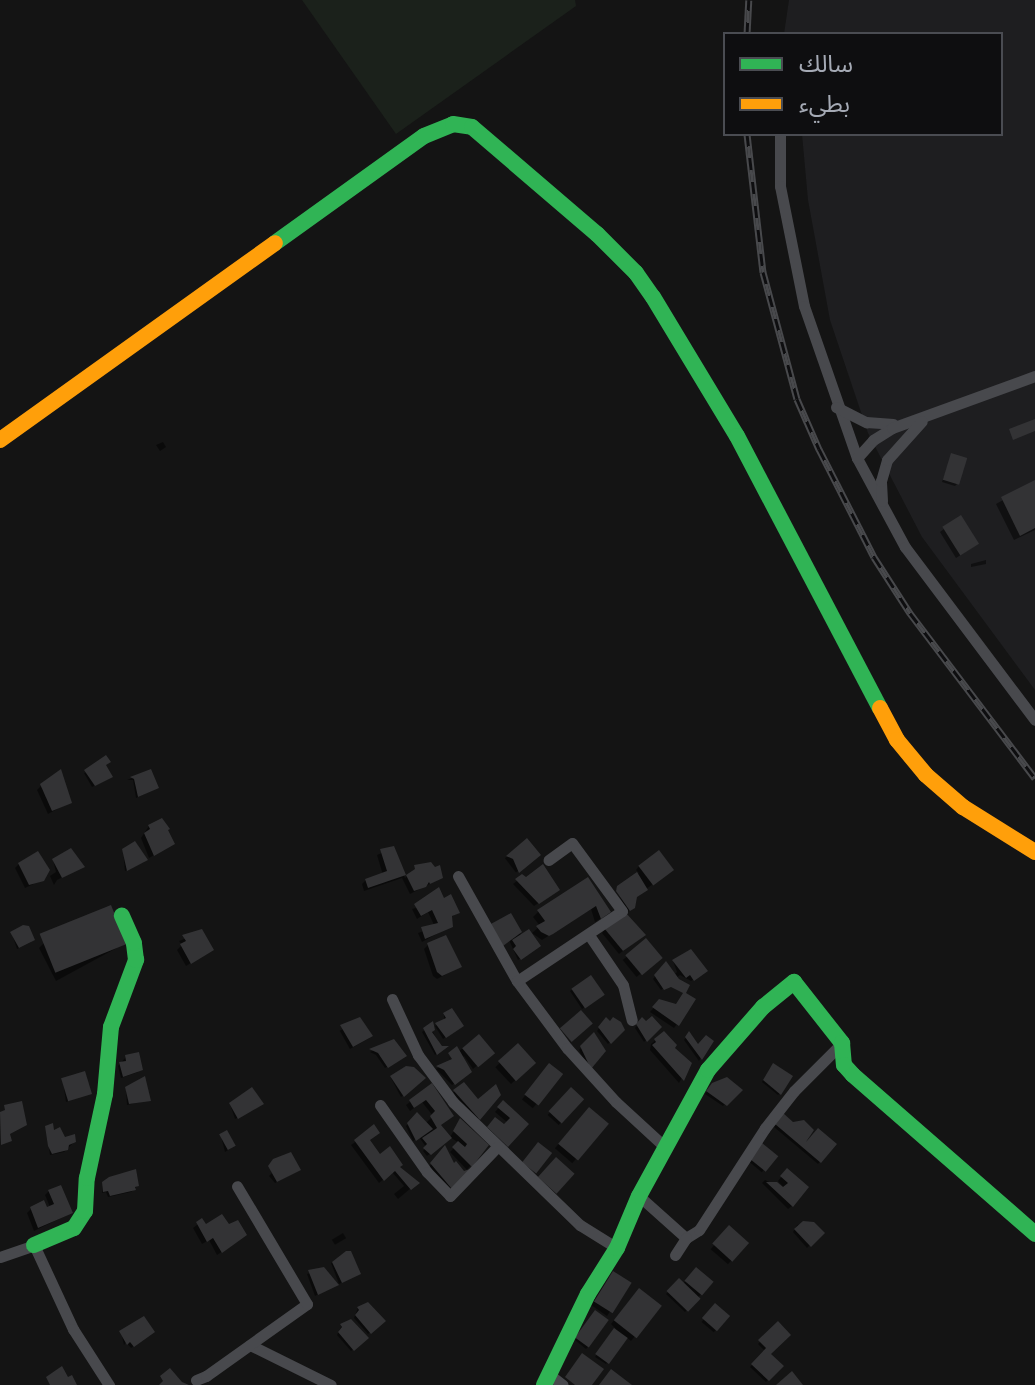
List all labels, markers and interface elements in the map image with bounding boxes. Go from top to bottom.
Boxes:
legend [723,32,1003,136]
text: سالك [799,49,853,79]
text: بطيء [799,89,850,119]

